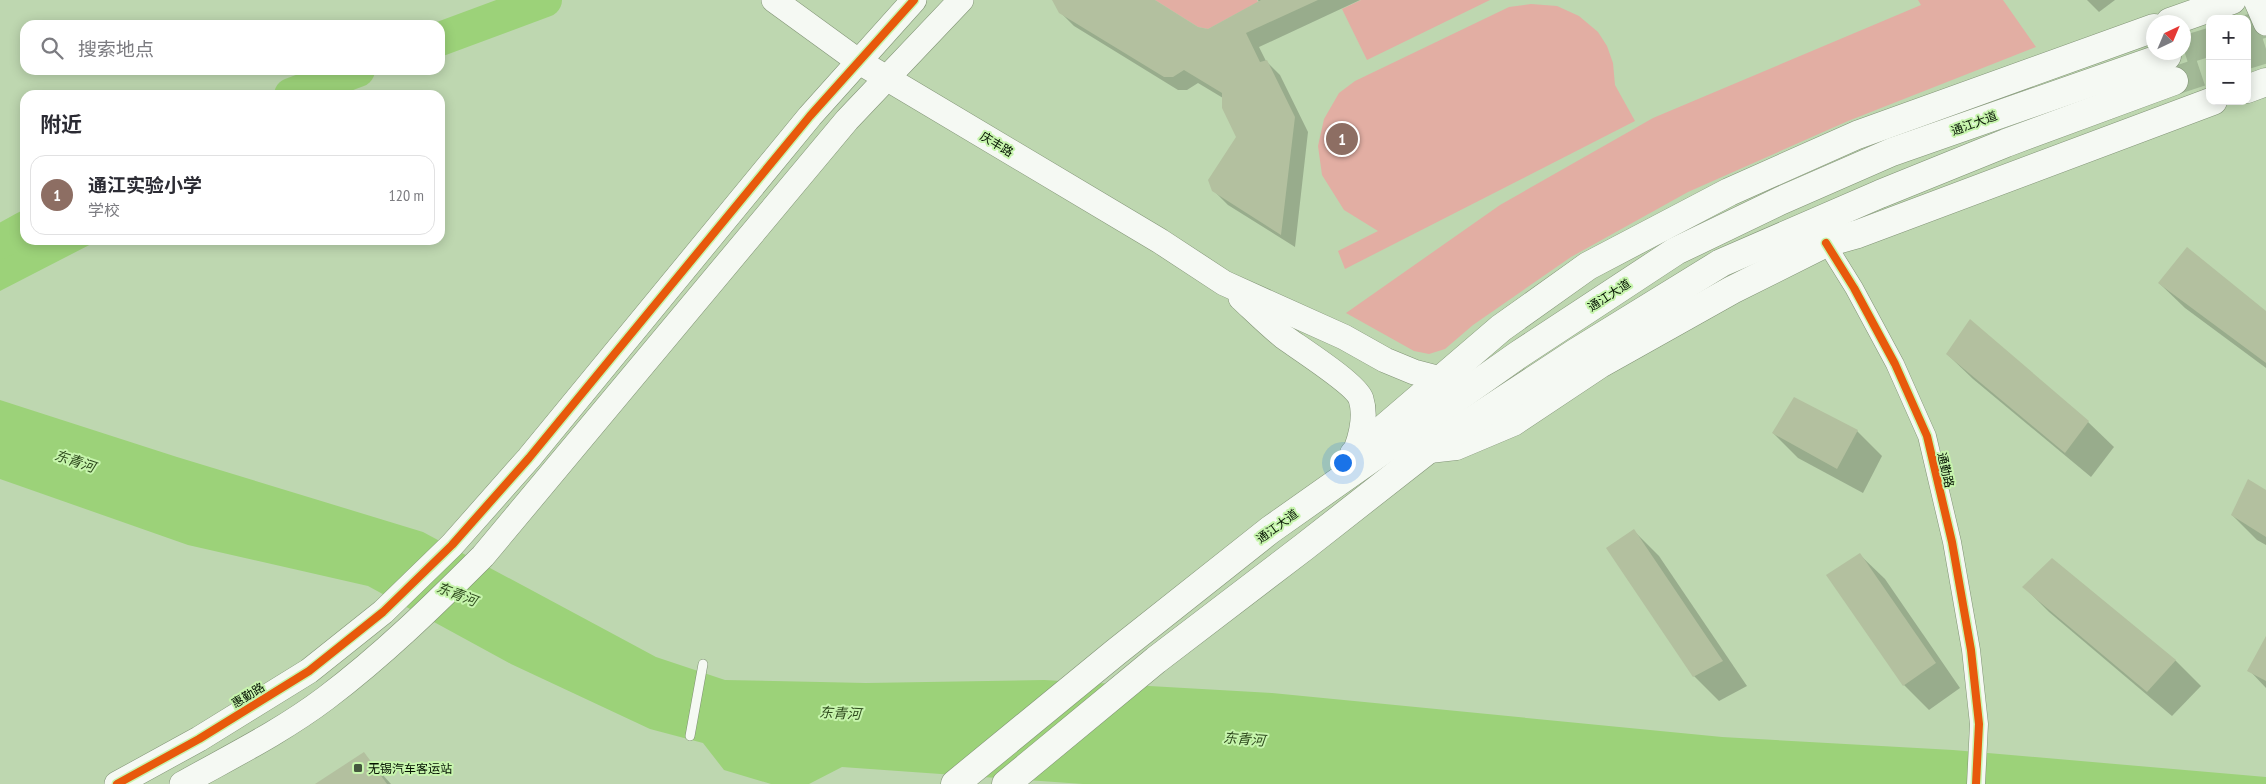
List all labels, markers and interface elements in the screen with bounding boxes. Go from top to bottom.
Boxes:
north arrow [2146,15,2191,60]
map controls [2206,15,2251,105]
button: + [2206,15,2251,60]
search box [20,20,445,75]
icon: search [38,34,66,62]
text: 搜索地点 [78,37,154,61]
button: − [2206,60,2251,105]
street label: 通江大道 [1949,108,1999,138]
text: 附近 [40,111,82,138]
pin: 1 [1326,120,1358,158]
street label: 庆丰路 [978,128,1016,160]
text: 通江实验小学 [88,173,202,197]
text: 1 [53,185,61,205]
text: 120 m [389,185,424,205]
text: 学校 [88,200,120,220]
street label: 通江大道 [1585,276,1633,314]
water label: 东青河 [52,446,101,477]
your location [1330,450,1356,476]
street label: 通勤路 [1935,451,1957,489]
street label: 通江大道 [1253,506,1301,546]
water label: 东青河 [434,578,483,611]
street label: 惠勤路 [229,679,267,711]
water label: 东青河 [819,703,864,723]
water label: 东青河 [1222,728,1269,750]
place label: 无锡汽车客运站 [368,761,452,776]
marker: 无锡汽车客运站 [352,762,364,774]

